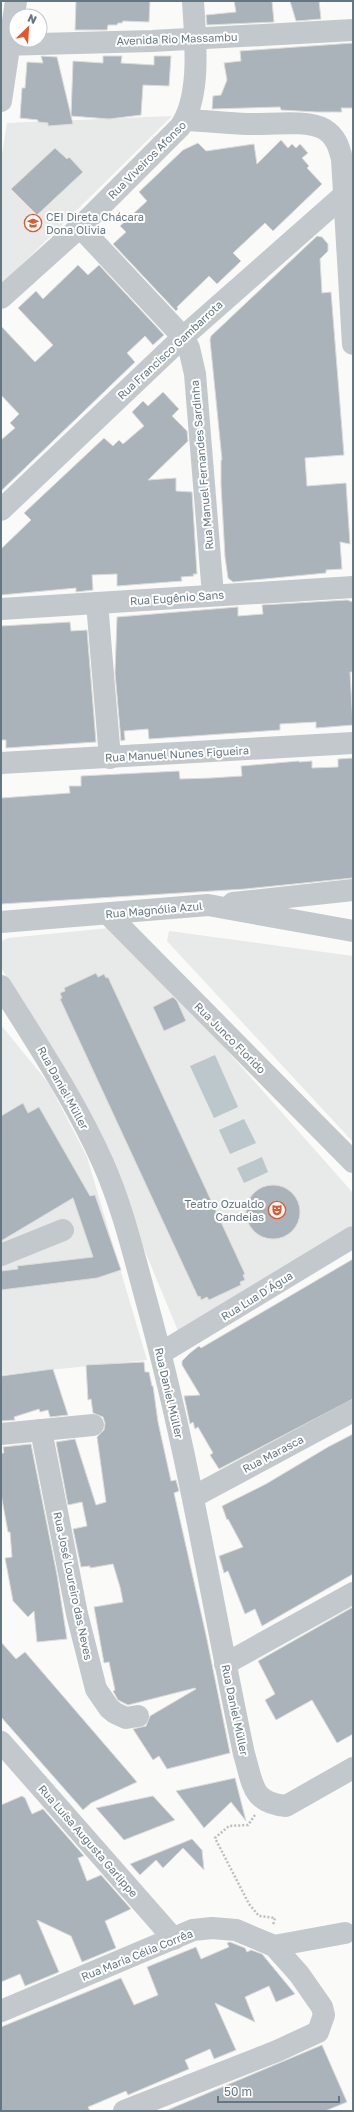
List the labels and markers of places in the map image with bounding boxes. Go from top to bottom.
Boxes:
place label: CEI Direta Chácara Dona Olivia [46,210,144,236]
school or university icon: CEI Direta Chácara Dona Olivia [23,213,43,233]
place label: Teatro Ozualdo Candeias [184,1197,264,1223]
theatre icon: Teatro Ozualdo Candeias [267,1200,287,1220]

